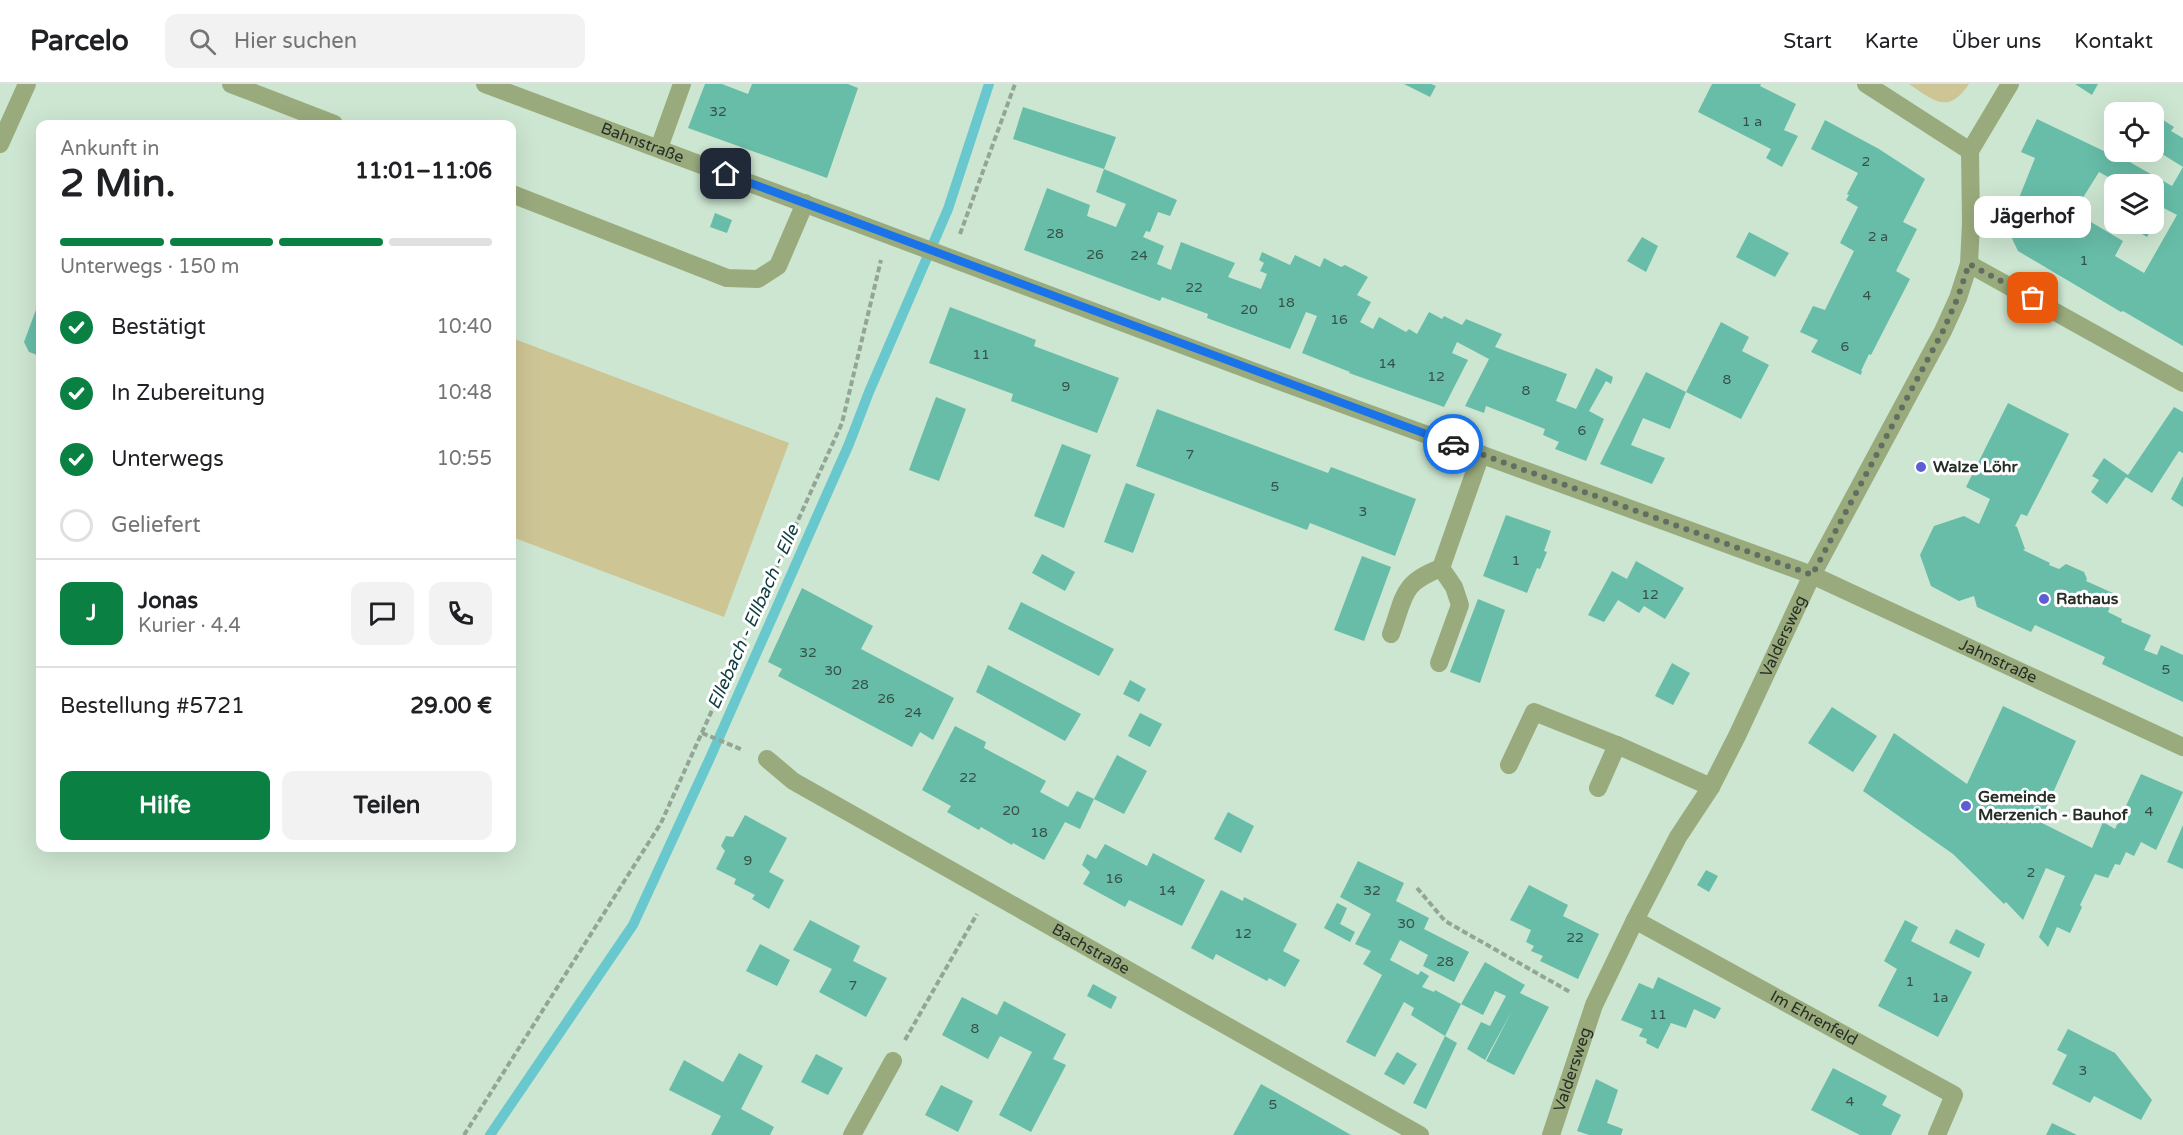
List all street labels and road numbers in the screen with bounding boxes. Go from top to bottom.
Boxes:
street label: Bahnstraße [598,118,687,168]
street label: Valdersweg [1756,592,1811,680]
street label: Jahnstraße [1956,635,2040,688]
street label: Bachstraße [1048,919,1133,979]
street label: Im Ehrenfeld [1767,986,1861,1050]
street label: Valdersweg [1549,1025,1596,1114]

